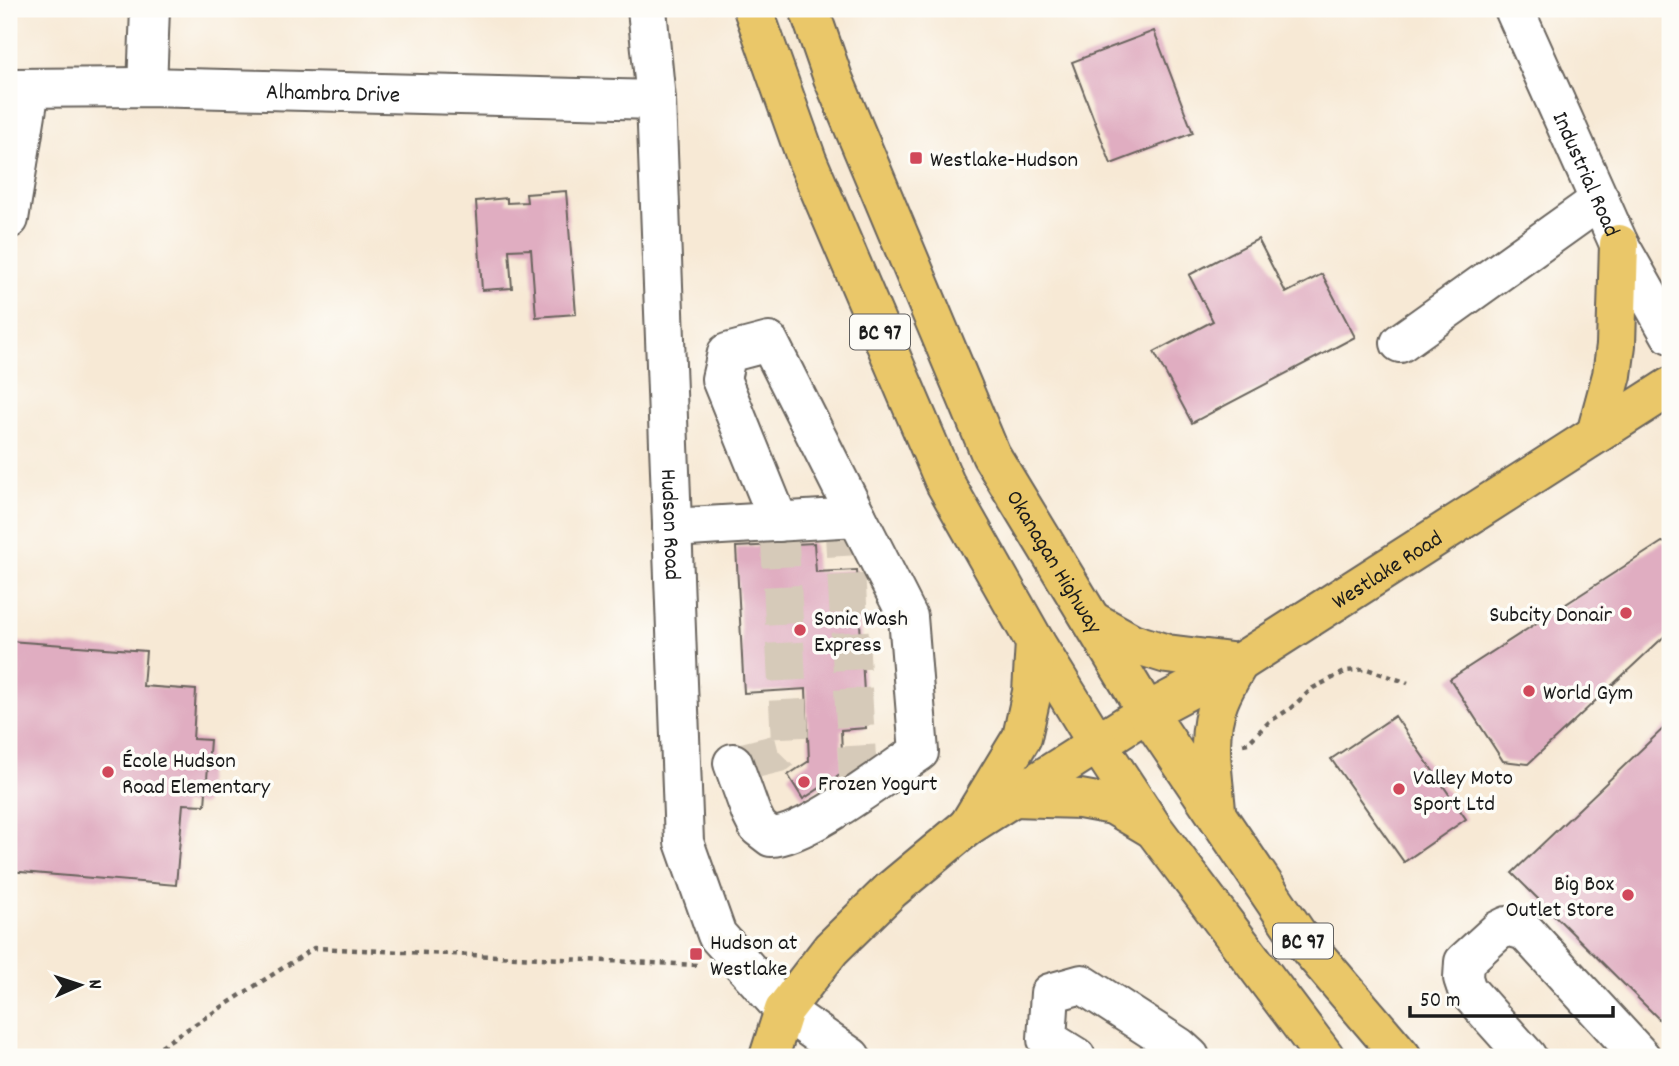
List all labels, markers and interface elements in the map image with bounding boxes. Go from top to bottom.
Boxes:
street label: Alhambra Drive [265,77,400,113]
street label: Industrial Road [1542,107,1627,243]
place label: Westlake-Hudson [930,145,1078,178]
marker: Westlake-Hudson [908,150,924,166]
road number: BC 97 [850,314,910,350]
street label: Hudson Road [650,468,687,581]
street label: Okanagan Highway [996,485,1109,642]
street label: Westlake Road [1326,524,1450,619]
place label: Subcity Donair [1489,600,1612,633]
place label: Sonic Wash Express [814,604,908,663]
marker: Subcity Donair [1618,605,1634,621]
marker: Sonic Wash Express [792,622,808,638]
place label: World Gym [1543,678,1633,711]
marker: World Gym [1521,683,1537,699]
place label: École Hudson Road Elementary [122,746,271,805]
place label: Valley Moto Sport Ltd [1413,763,1513,822]
marker: École Hudson Road Elementary [100,764,116,780]
place label: Frozen Yogurt [818,769,937,802]
marker: Frozen Yogurt [796,774,812,790]
marker: Valley Moto Sport Ltd [1391,781,1407,797]
place label: Big Box Outlet Store [1506,869,1614,928]
marker: Big Box Outlet Store [1620,887,1636,903]
road number: BC 97 [1273,923,1333,958]
place label: Hudson at Westlake [710,928,798,987]
marker: Hudson at Westlake [688,946,704,962]
north arrow [46,950,116,1020]
scale bar [1410,975,1612,1019]
text: N [80,979,107,990]
text: 50 m [1420,987,1460,1017]

